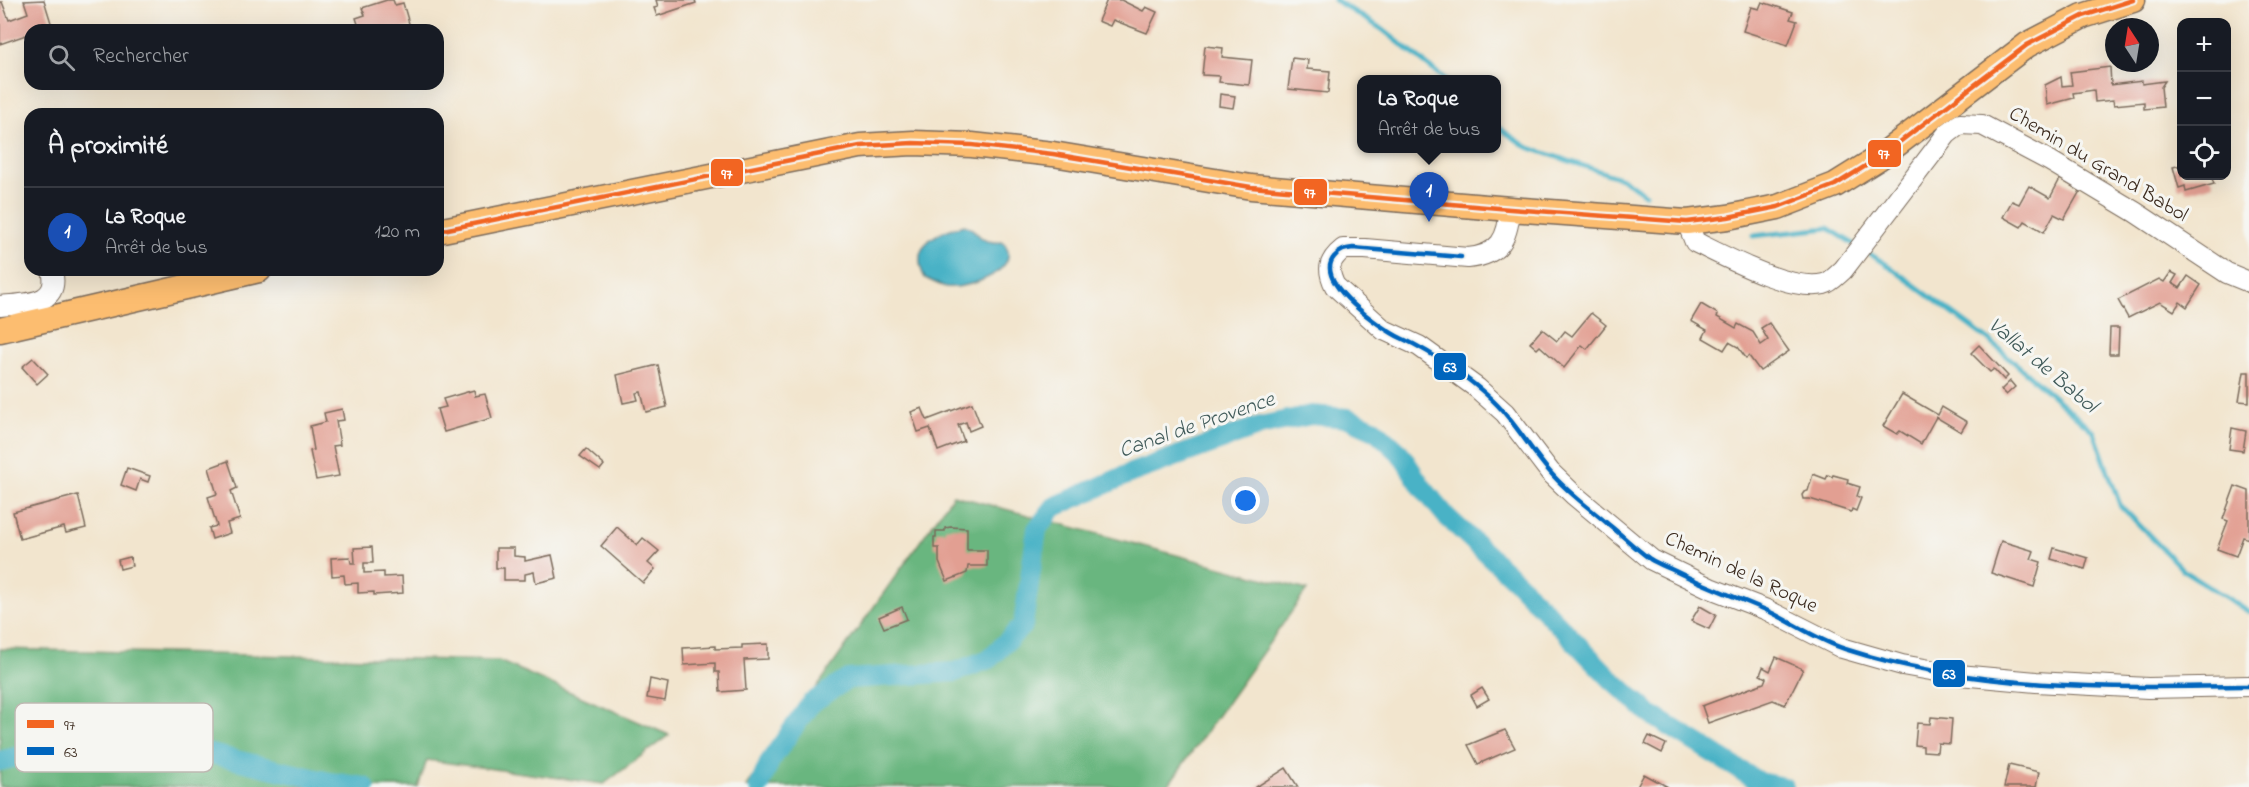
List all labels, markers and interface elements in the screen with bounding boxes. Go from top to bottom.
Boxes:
north arrow [2105,18,2159,72]
map controls [2177,18,2231,180]
button: + [2177,18,2231,72]
search box [24,24,444,90]
icon: search [45,41,78,74]
text: Rechercher [93,41,189,73]
button: − [2177,72,2231,126]
popup [1357,75,1501,153]
text: La Roque [1378,84,1458,116]
street label: Chemin du Grand Babol [2003,100,2193,230]
text: Arrêt de bus [1378,116,1480,145]
button: locate [2177,126,2231,180]
text: À proximité [48,128,168,166]
line badge: 97 [1867,139,1902,168]
text: 97 [1877,143,1890,167]
line badge: 97 [710,158,744,187]
text: 97 [720,163,733,187]
pin: 1 [1410,172,1448,222]
line badge: 97 [1293,178,1328,206]
text: 97 [1303,182,1316,206]
text: La Roque [105,202,186,234]
text: 1 [64,218,71,247]
text: 120 m [375,218,420,247]
text: Arrêt de bus [105,234,208,263]
water label: Vallat de Babol [1980,310,2106,423]
line badge: 63 [1433,352,1467,381]
text: 63 [1442,356,1457,380]
water label: Canal de Provence [1115,384,1280,468]
your location [1231,486,1260,515]
street label: Chemin de la Roque [1660,524,1823,622]
line badge: 63 [1932,659,1966,688]
text: 63 [1941,663,1956,687]
legend [15,703,213,772]
text: 97 [64,714,76,738]
text: 63 [64,741,78,765]

